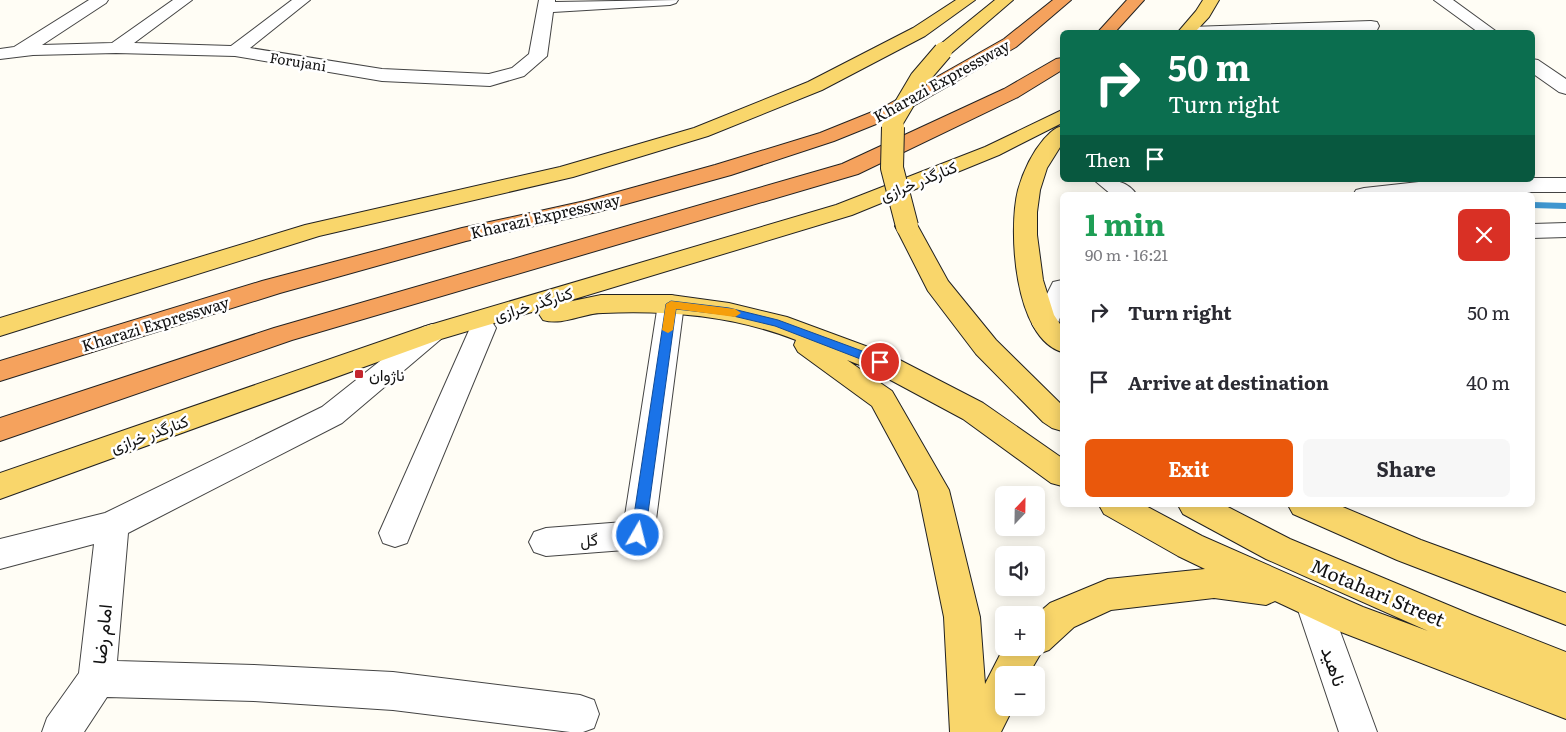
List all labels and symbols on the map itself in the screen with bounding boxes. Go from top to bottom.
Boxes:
street label: Kharazi Expressway [868,32,1014,128]
street label: Forujani [268,47,328,75]
street label: کنارگذر خرازی [876,154,960,206]
street label: Kharazi Expressway [468,186,623,244]
street label: کنارگذر خرازی [491,280,575,326]
street label: Kharazi Expressway [78,289,232,357]
pin [859,341,901,383]
place label: ناژوان [369,362,405,386]
marker: ناژوان [353,368,365,380]
street label: کنارگذر خرازی [107,408,191,458]
north arrow [995,486,1045,536]
position arrow [611,508,663,560]
street label: گل [579,526,599,552]
street label: Motahari Street [1307,551,1450,633]
street label: امام رضا [84,602,118,666]
street label: ناهید [1315,642,1355,690]

